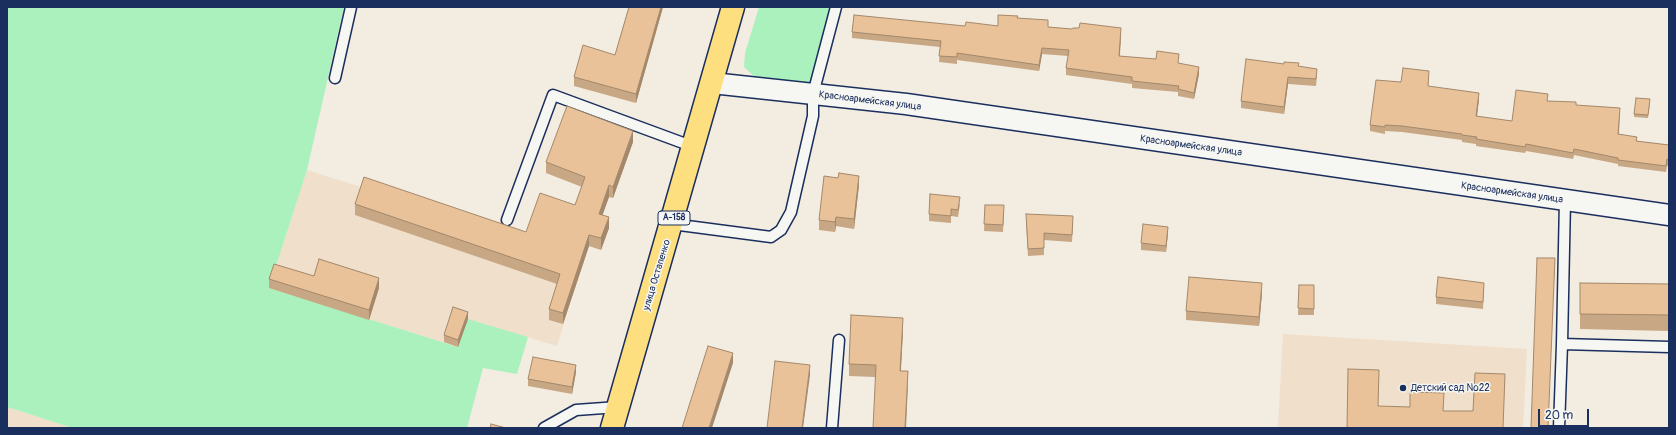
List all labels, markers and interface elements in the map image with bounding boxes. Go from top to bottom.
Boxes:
street label: Красноармейская улица [818,89,922,113]
street label: Красноармейская улица [1139,133,1243,159]
street label: Красноармейская улица [1460,180,1564,206]
road number: А-158 [658,211,690,225]
street label: улица Остапенко [641,238,673,312]
place label: Детский сад №22 [1411,382,1490,394]
marker: Детский сад №22 [1398,383,1408,393]
scale bar [1540,401,1591,427]
text: 20 m [1545,408,1573,423]

